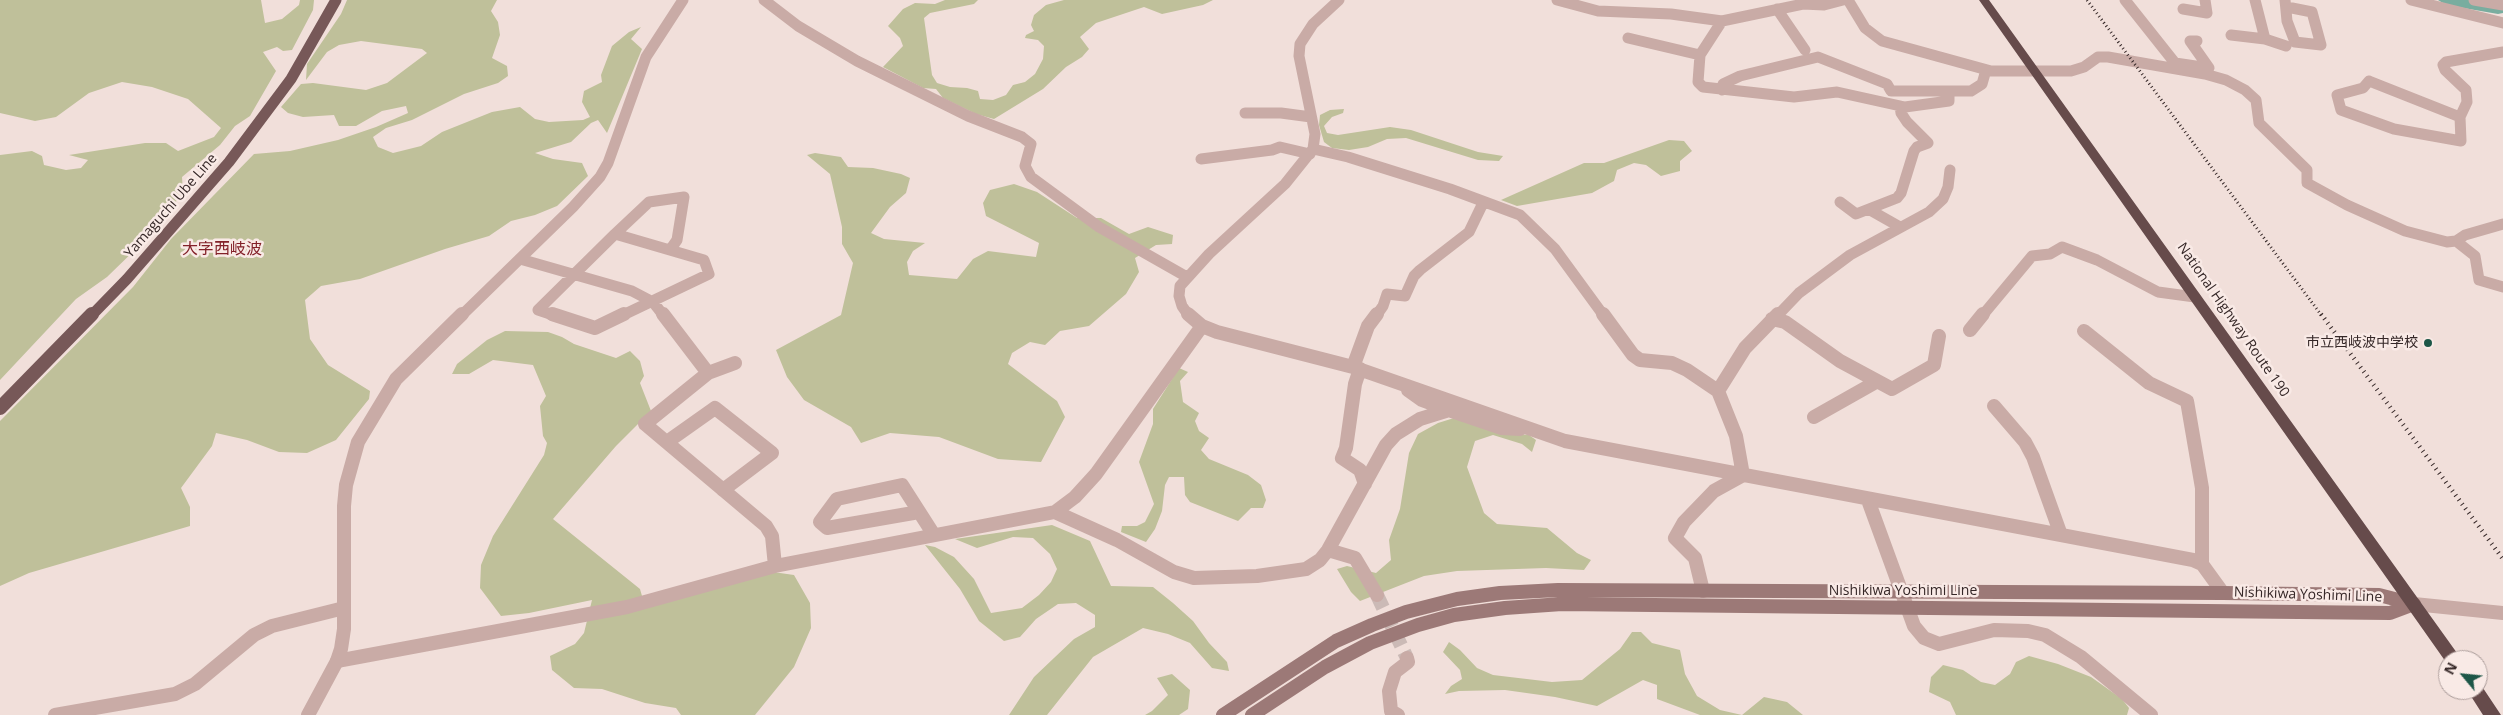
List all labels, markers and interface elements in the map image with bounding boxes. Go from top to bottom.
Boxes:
street label: Yamaguchi Ube Line [121,150,221,262]
district label: 大字西岐波 [182,239,262,259]
street label: National Highway Route 190 [2173,240,2293,400]
place label: 市立西岐波中学校 [2306,335,2418,351]
marker: 市立西岐波中学校 [2422,337,2434,349]
street label: Nishikiwa Yoshimi Line [1829,583,1977,599]
street label: Nishikiwa Yoshimi Line [2234,584,2382,606]
north arrow [2438,650,2488,700]
text: N [2439,659,2461,678]

